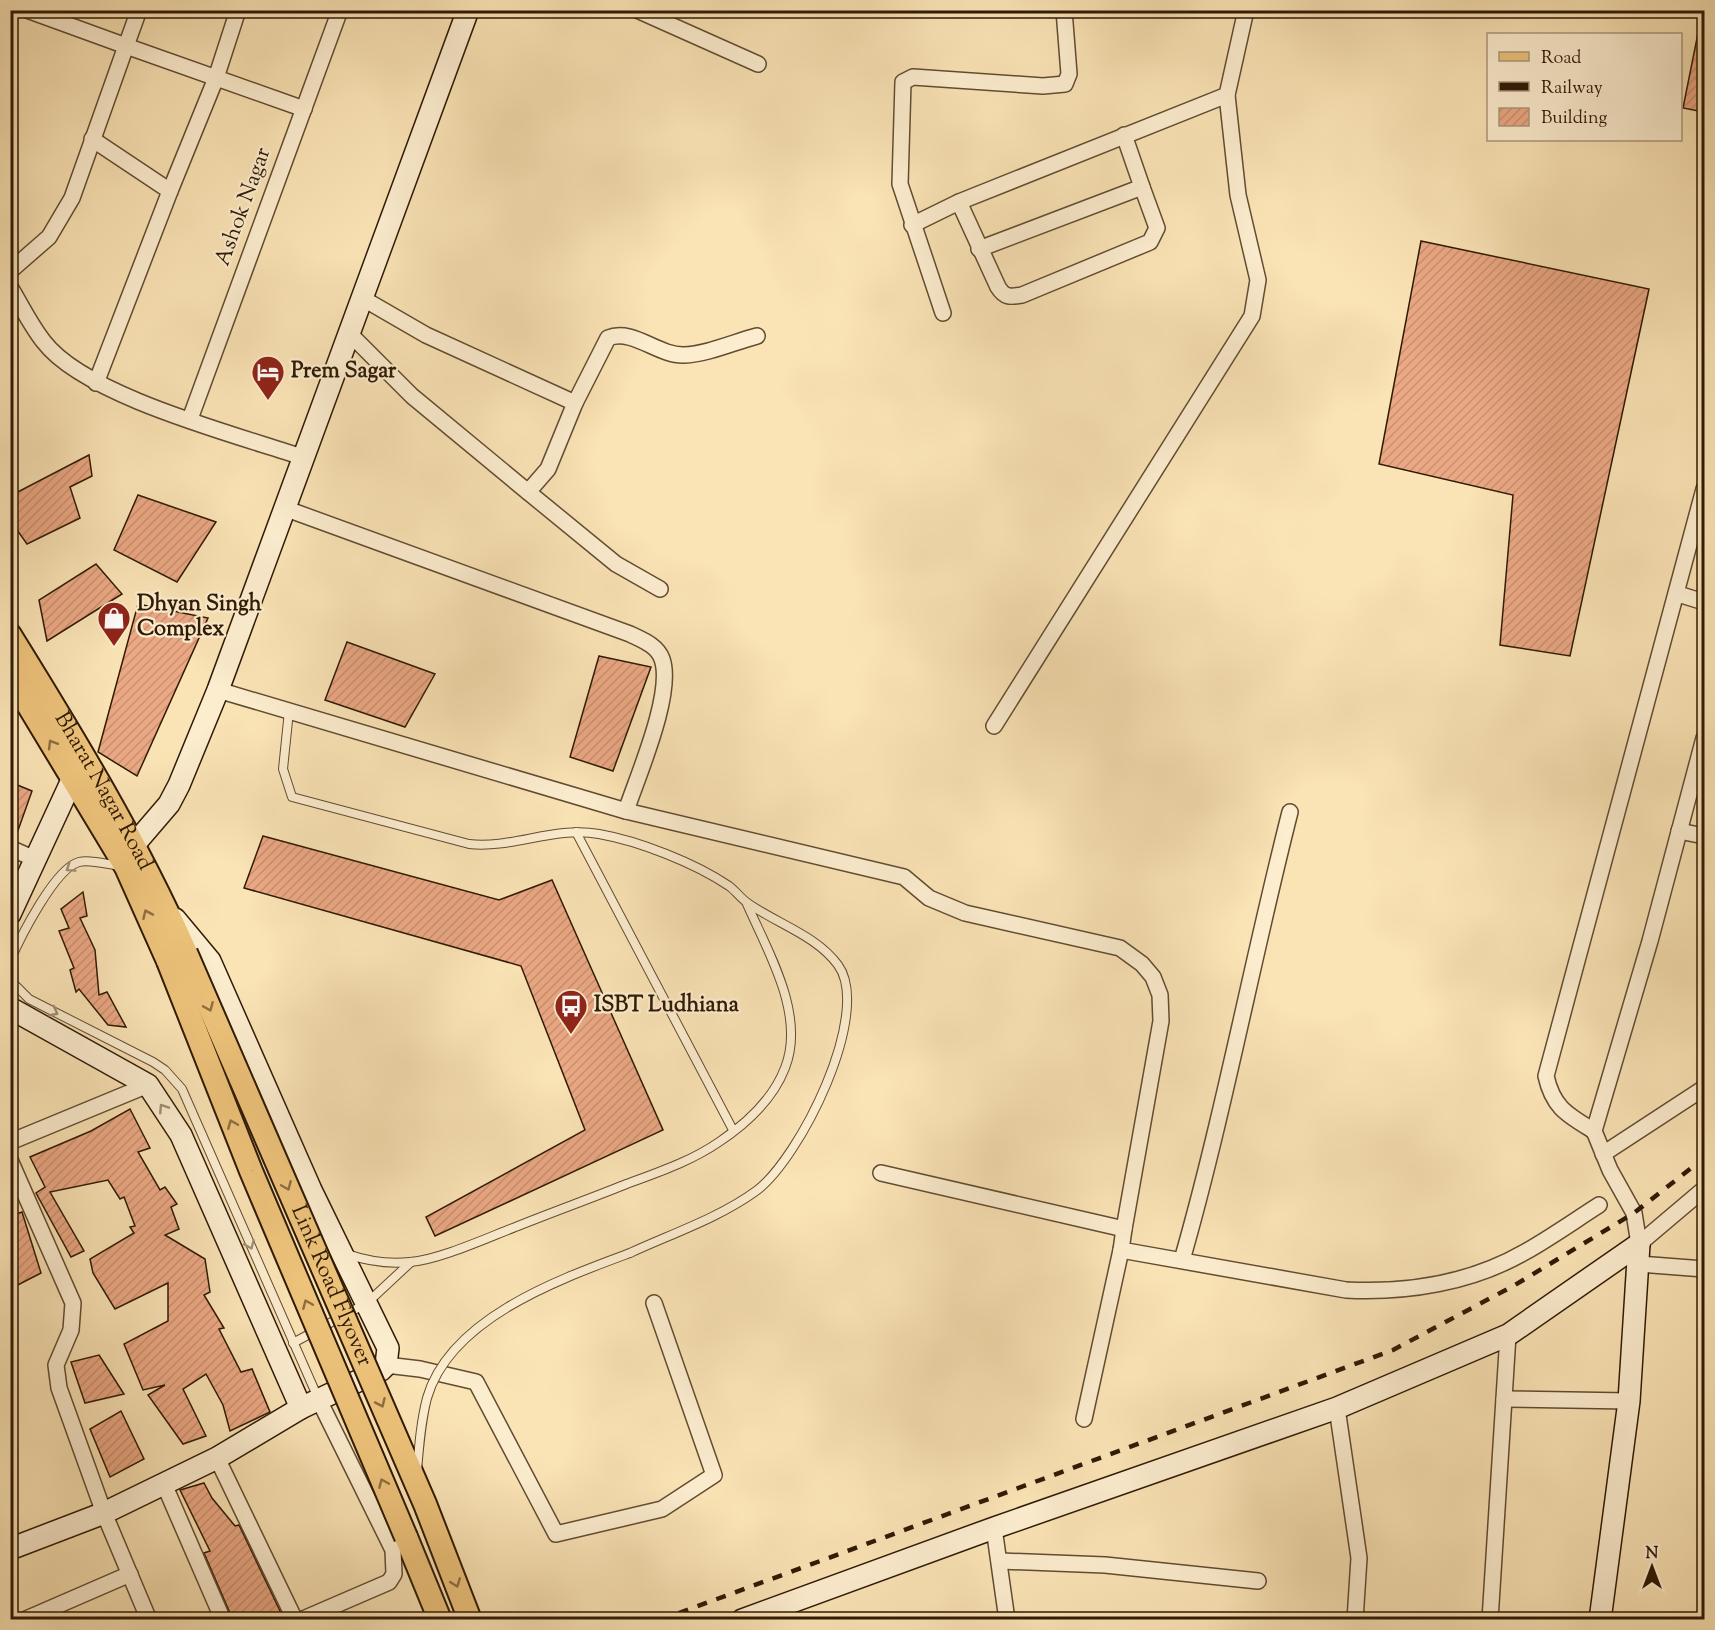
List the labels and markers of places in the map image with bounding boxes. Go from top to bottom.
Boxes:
hotel icon: Prem Sagar [250,354,286,401]
place label: Prem Sagar [291,356,397,388]
place label: Dhyan Singh Complex [137,589,262,646]
shop icon: Dhyan Singh Complex [96,600,132,647]
bus stop icon: ISBT Ludhiana [553,988,589,1035]
place label: ISBT Ludhiana [594,990,740,1022]

